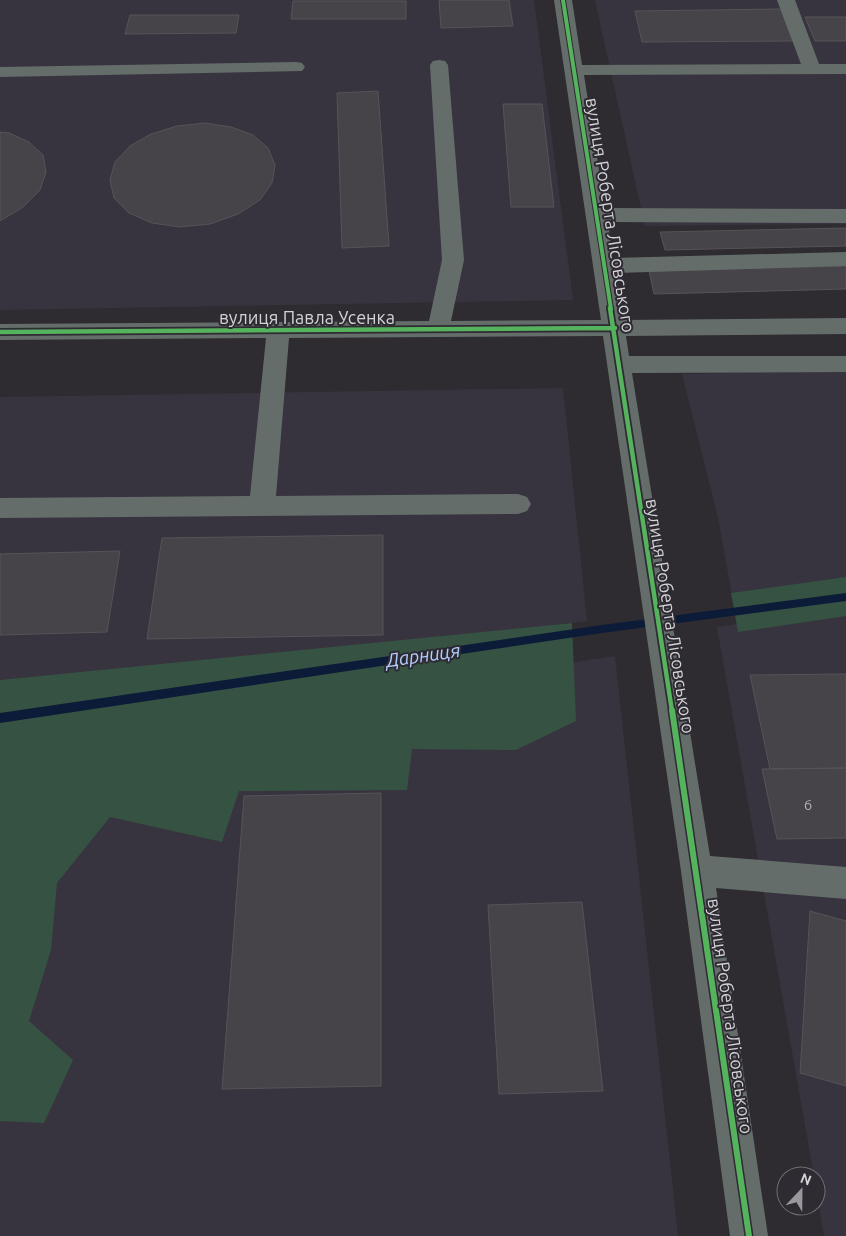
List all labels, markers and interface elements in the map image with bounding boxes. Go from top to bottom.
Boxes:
street label: вулиця Роберта Лісовського [583,96,639,334]
street label: вулиця Павла Усенка [219,307,395,327]
street label: вулиця Роберта Лісовського [643,497,699,735]
water label: Дарниця [382,639,462,671]
house number: 6 [804,796,812,813]
street label: вулиця Роберта Лісовського [705,897,757,1135]
north arrow [776,1166,826,1216]
text: N [798,1170,814,1188]

